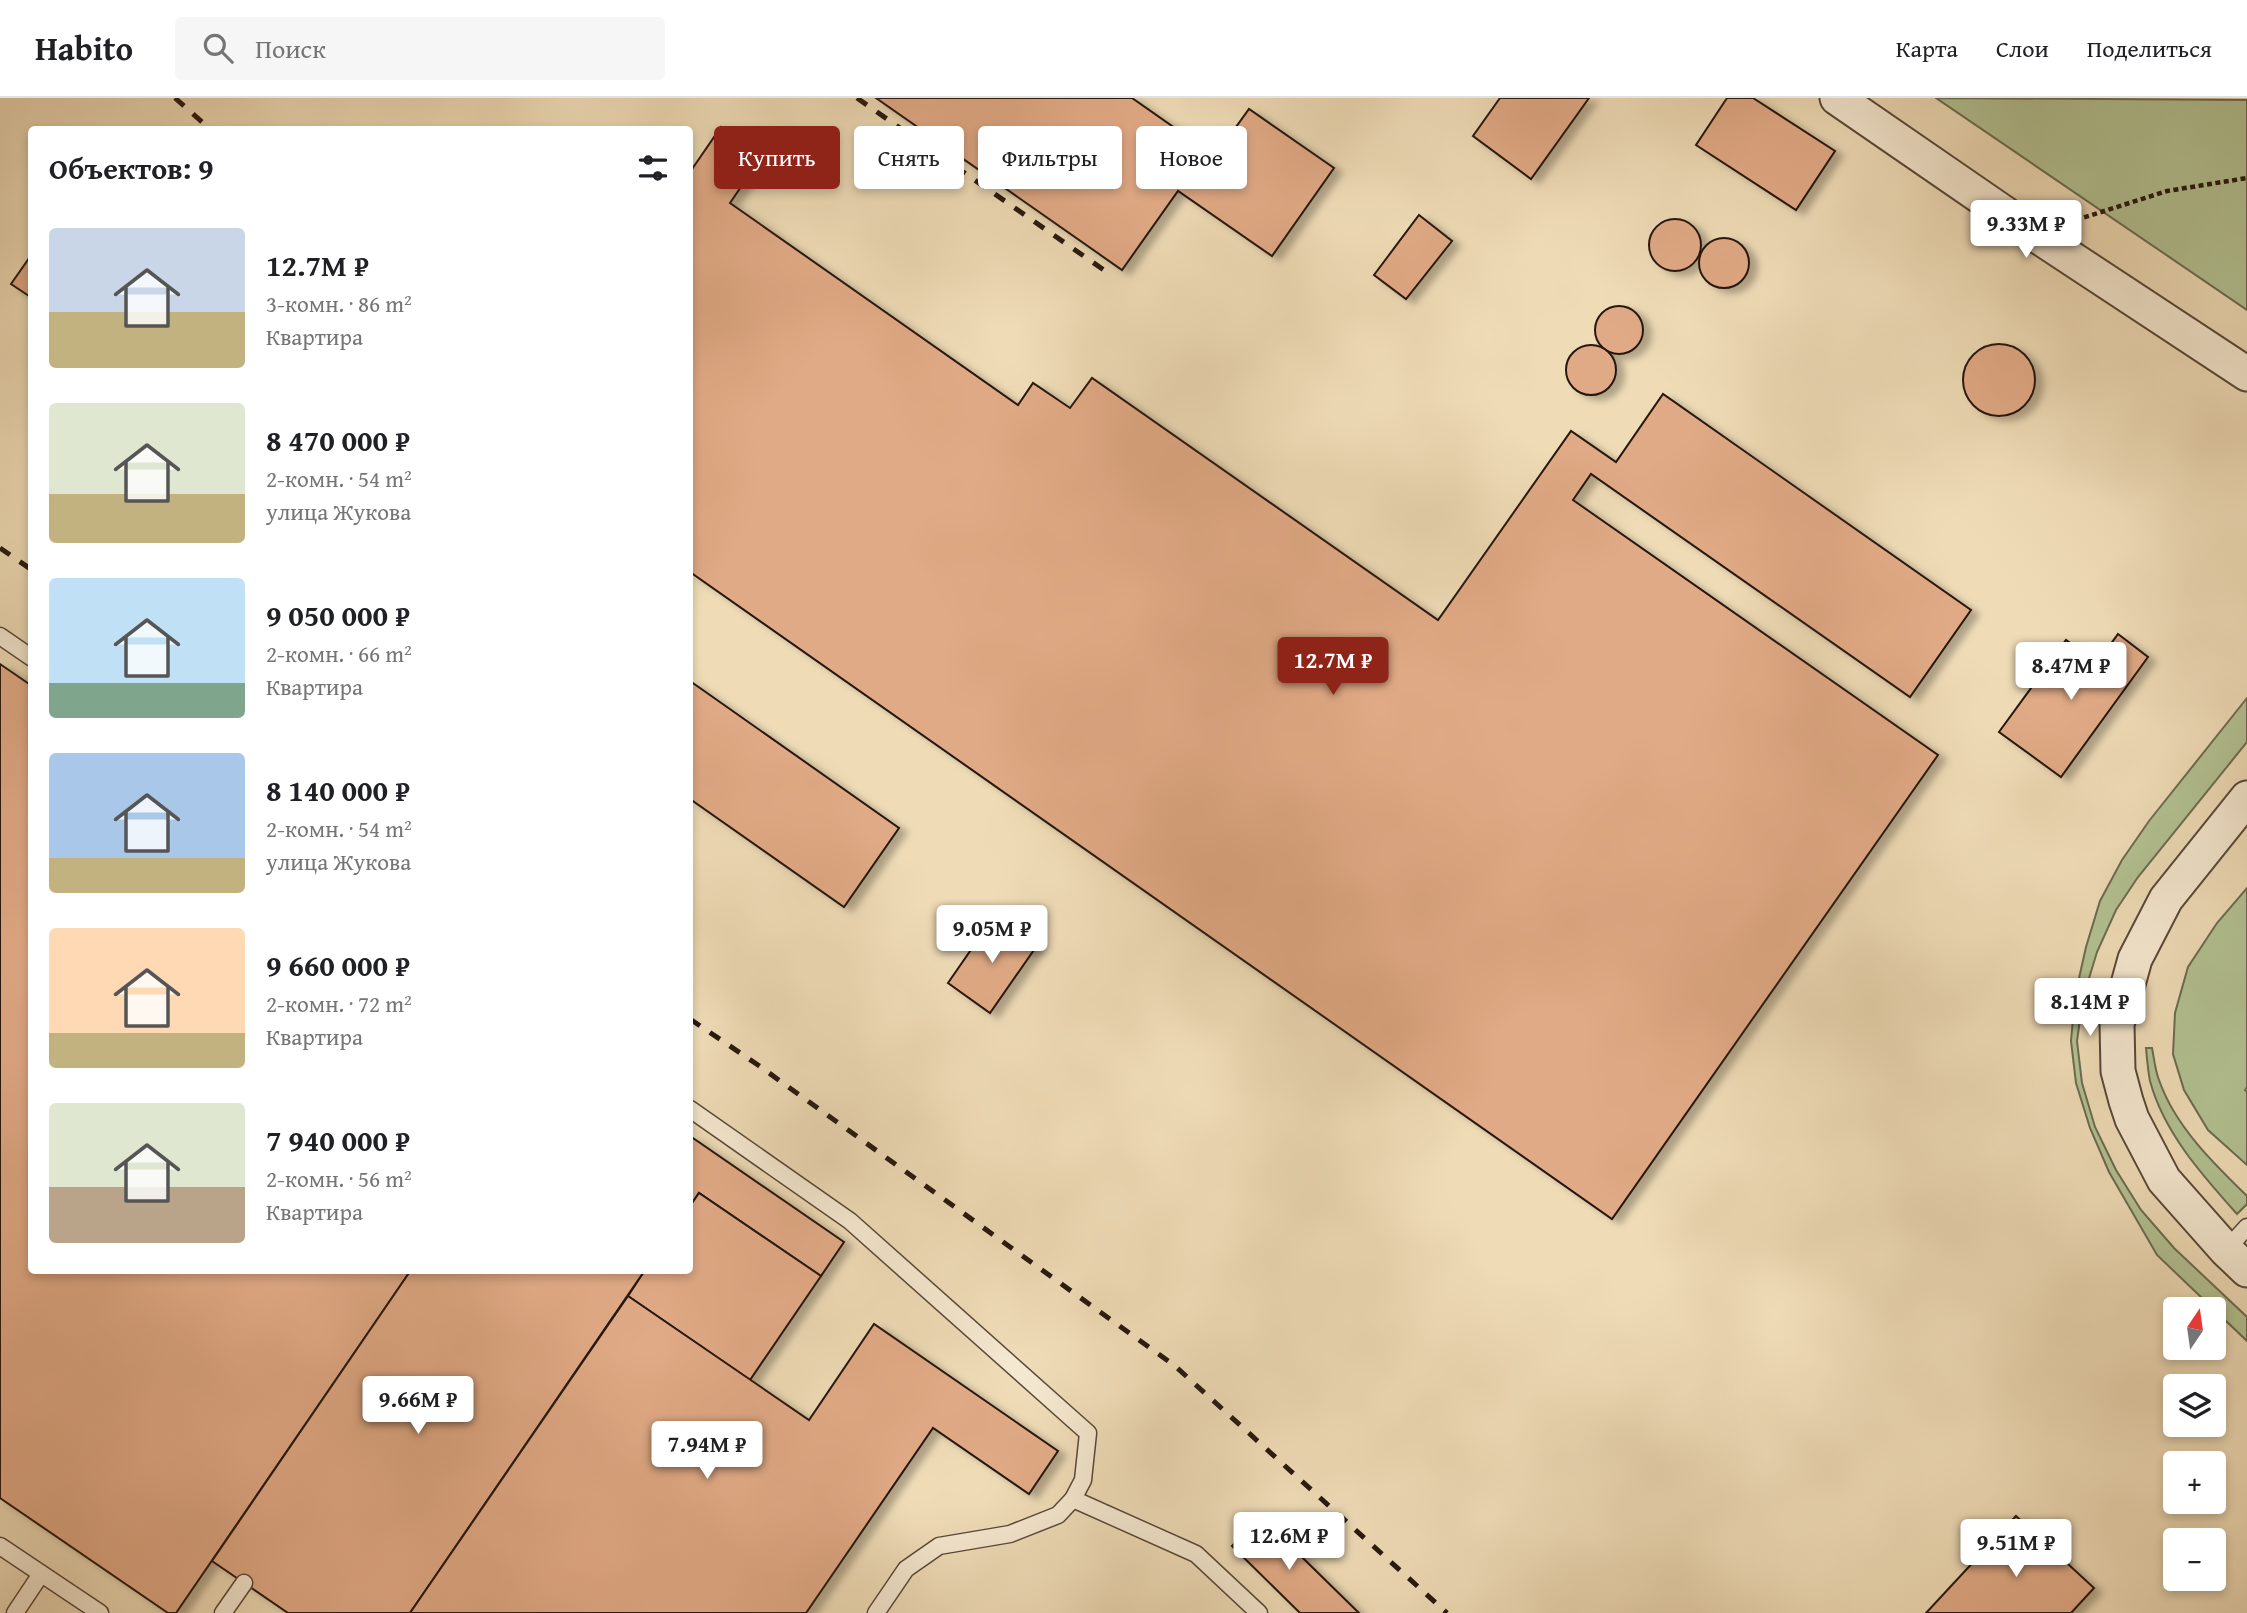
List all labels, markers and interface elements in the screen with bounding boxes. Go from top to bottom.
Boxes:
search box [175,17,665,80]
text: Habito [35,24,133,72]
icon: search [199,29,237,67]
text: Поиск [255,29,326,68]
text: Карта [1896,31,1958,66]
text: Слои [1996,31,2049,66]
text: Поделиться [2087,31,2212,66]
chip: Купить [714,126,840,189]
chip: Снять [854,126,964,189]
chip: Фильтры [978,126,1122,189]
chip: Новое [1136,126,1247,189]
text: Объектов: 9 [49,146,213,190]
icon: filters [634,149,672,187]
pin: 9.33M ₽ [1961,200,2091,260]
text: 9.33M ₽ [1986,206,2066,239]
text: 12.7M ₽ [266,243,369,287]
icon: home [105,256,189,340]
text: 3-комн. · 86 m² [266,287,412,320]
text: Квартира [266,320,363,353]
text: 8 470 000 ₽ [266,418,410,462]
icon: home [105,431,189,515]
text: 2-комн. · 54 m² [266,462,412,495]
text: улица Жукова [266,495,411,528]
text: 9 050 000 ₽ [266,593,410,637]
icon: home [105,606,189,690]
text: 2-комн. · 66 m² [266,637,412,670]
pin: 12.7M ₽ [1268,638,1398,697]
pin: 8.47M ₽ [2006,642,2136,702]
text: 12.7M ₽ [1293,643,1373,676]
text: 8.47M ₽ [2031,648,2111,681]
text: Квартира [266,670,363,703]
text: 8 140 000 ₽ [266,768,410,812]
icon: home [105,781,189,865]
text: 2-комн. · 54 m² [266,812,412,845]
text: улица Жукова [266,845,411,878]
pin: 9.05M ₽ [927,906,1057,965]
text: 9.05M ₽ [952,911,1032,944]
text: 9 660 000 ₽ [266,943,410,987]
icon: home [105,956,189,1040]
pin: 8.14M ₽ [2025,978,2155,1038]
text: 8.14M ₽ [2050,984,2130,1017]
text: 2-комн. · 72 m² [266,987,412,1020]
text: Квартира [266,1020,363,1053]
text: 7 940 000 ₽ [266,1118,410,1162]
icon: home [105,1131,189,1215]
text: 2-комн. · 56 m² [266,1162,412,1195]
text: Квартира [266,1195,363,1228]
north arrow [2163,1297,2226,1360]
map controls [2163,1297,2226,1591]
button: layers [2163,1374,2226,1437]
pin: 9.66M ₽ [353,1376,483,1436]
text: 9.66M ₽ [378,1382,458,1415]
pin: 7.94M ₽ [642,1422,772,1481]
text: 7.94M ₽ [667,1427,747,1460]
button: + [2163,1451,2226,1514]
pin: 12.6M ₽ [1224,1512,1354,1572]
text: 12.6M ₽ [1249,1518,1329,1551]
pin: 9.51M ₽ [1951,1520,2081,1579]
text: 9.51M ₽ [1976,1525,2056,1558]
button: − [2163,1528,2226,1591]

